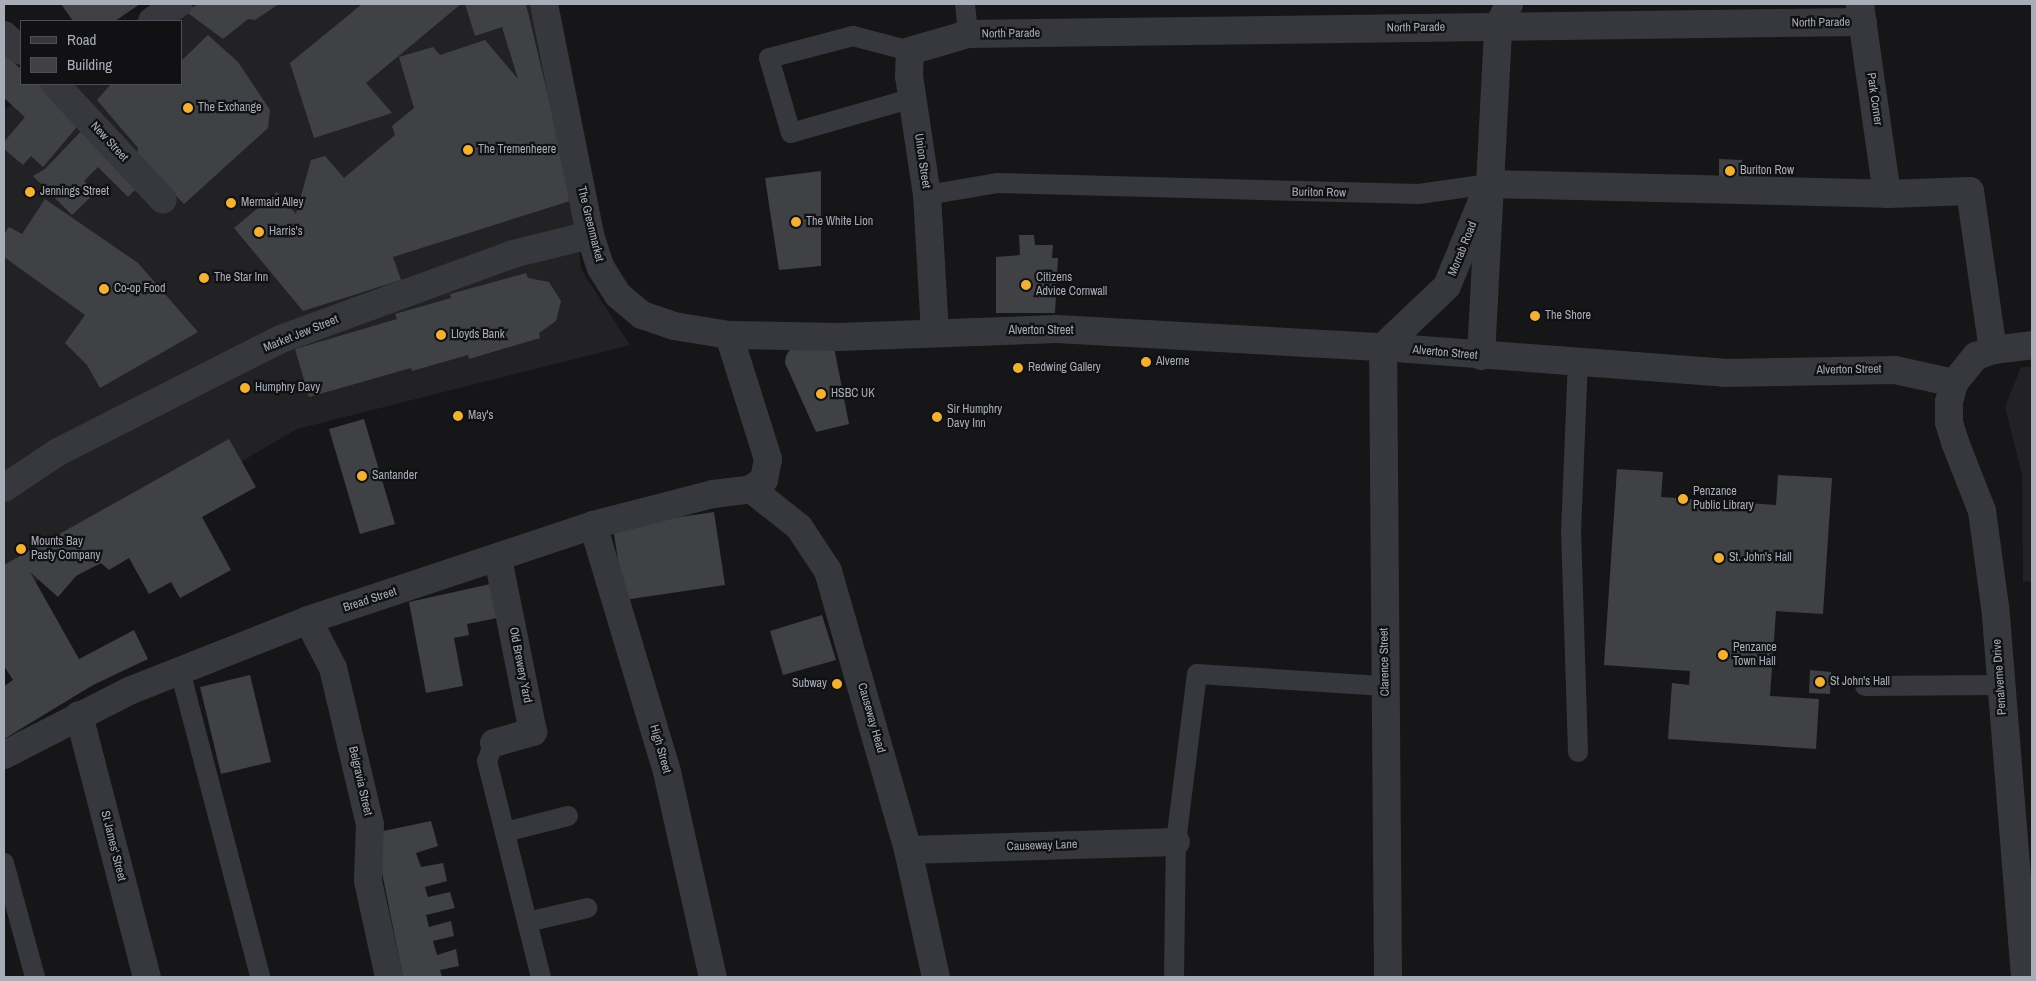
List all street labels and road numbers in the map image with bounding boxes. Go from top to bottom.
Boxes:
street label: North Parade [1792,15,1850,31]
street label: North Parade [1387,20,1445,36]
street label: North Parade [982,26,1040,42]
street label: Park Corner [1863,72,1885,126]
street label: New Street [87,119,131,165]
street label: Union Street [911,133,933,189]
street label: The Greenmarket [574,185,606,263]
street label: Buriton Row [1292,185,1346,201]
street label: Morrab Road [1446,220,1480,278]
street label: Market Jew Street [262,312,340,356]
street label: Alverton Street [1008,324,1074,338]
street label: Alverton Street [1412,343,1478,363]
street label: Alverton Street [1816,362,1882,378]
street label: Bread Street [342,585,398,615]
street label: Old Brewery Yard [506,626,534,704]
street label: Clarence Street [1377,628,1393,696]
street label: Penalverne Drive [1990,639,2010,715]
street label: Causeway Head [854,681,888,755]
street label: High Street [646,723,674,775]
street label: Belgravia Street [345,745,375,817]
street label: St James' Street [97,809,129,883]
street label: Causeway Lane [1006,838,1078,854]

